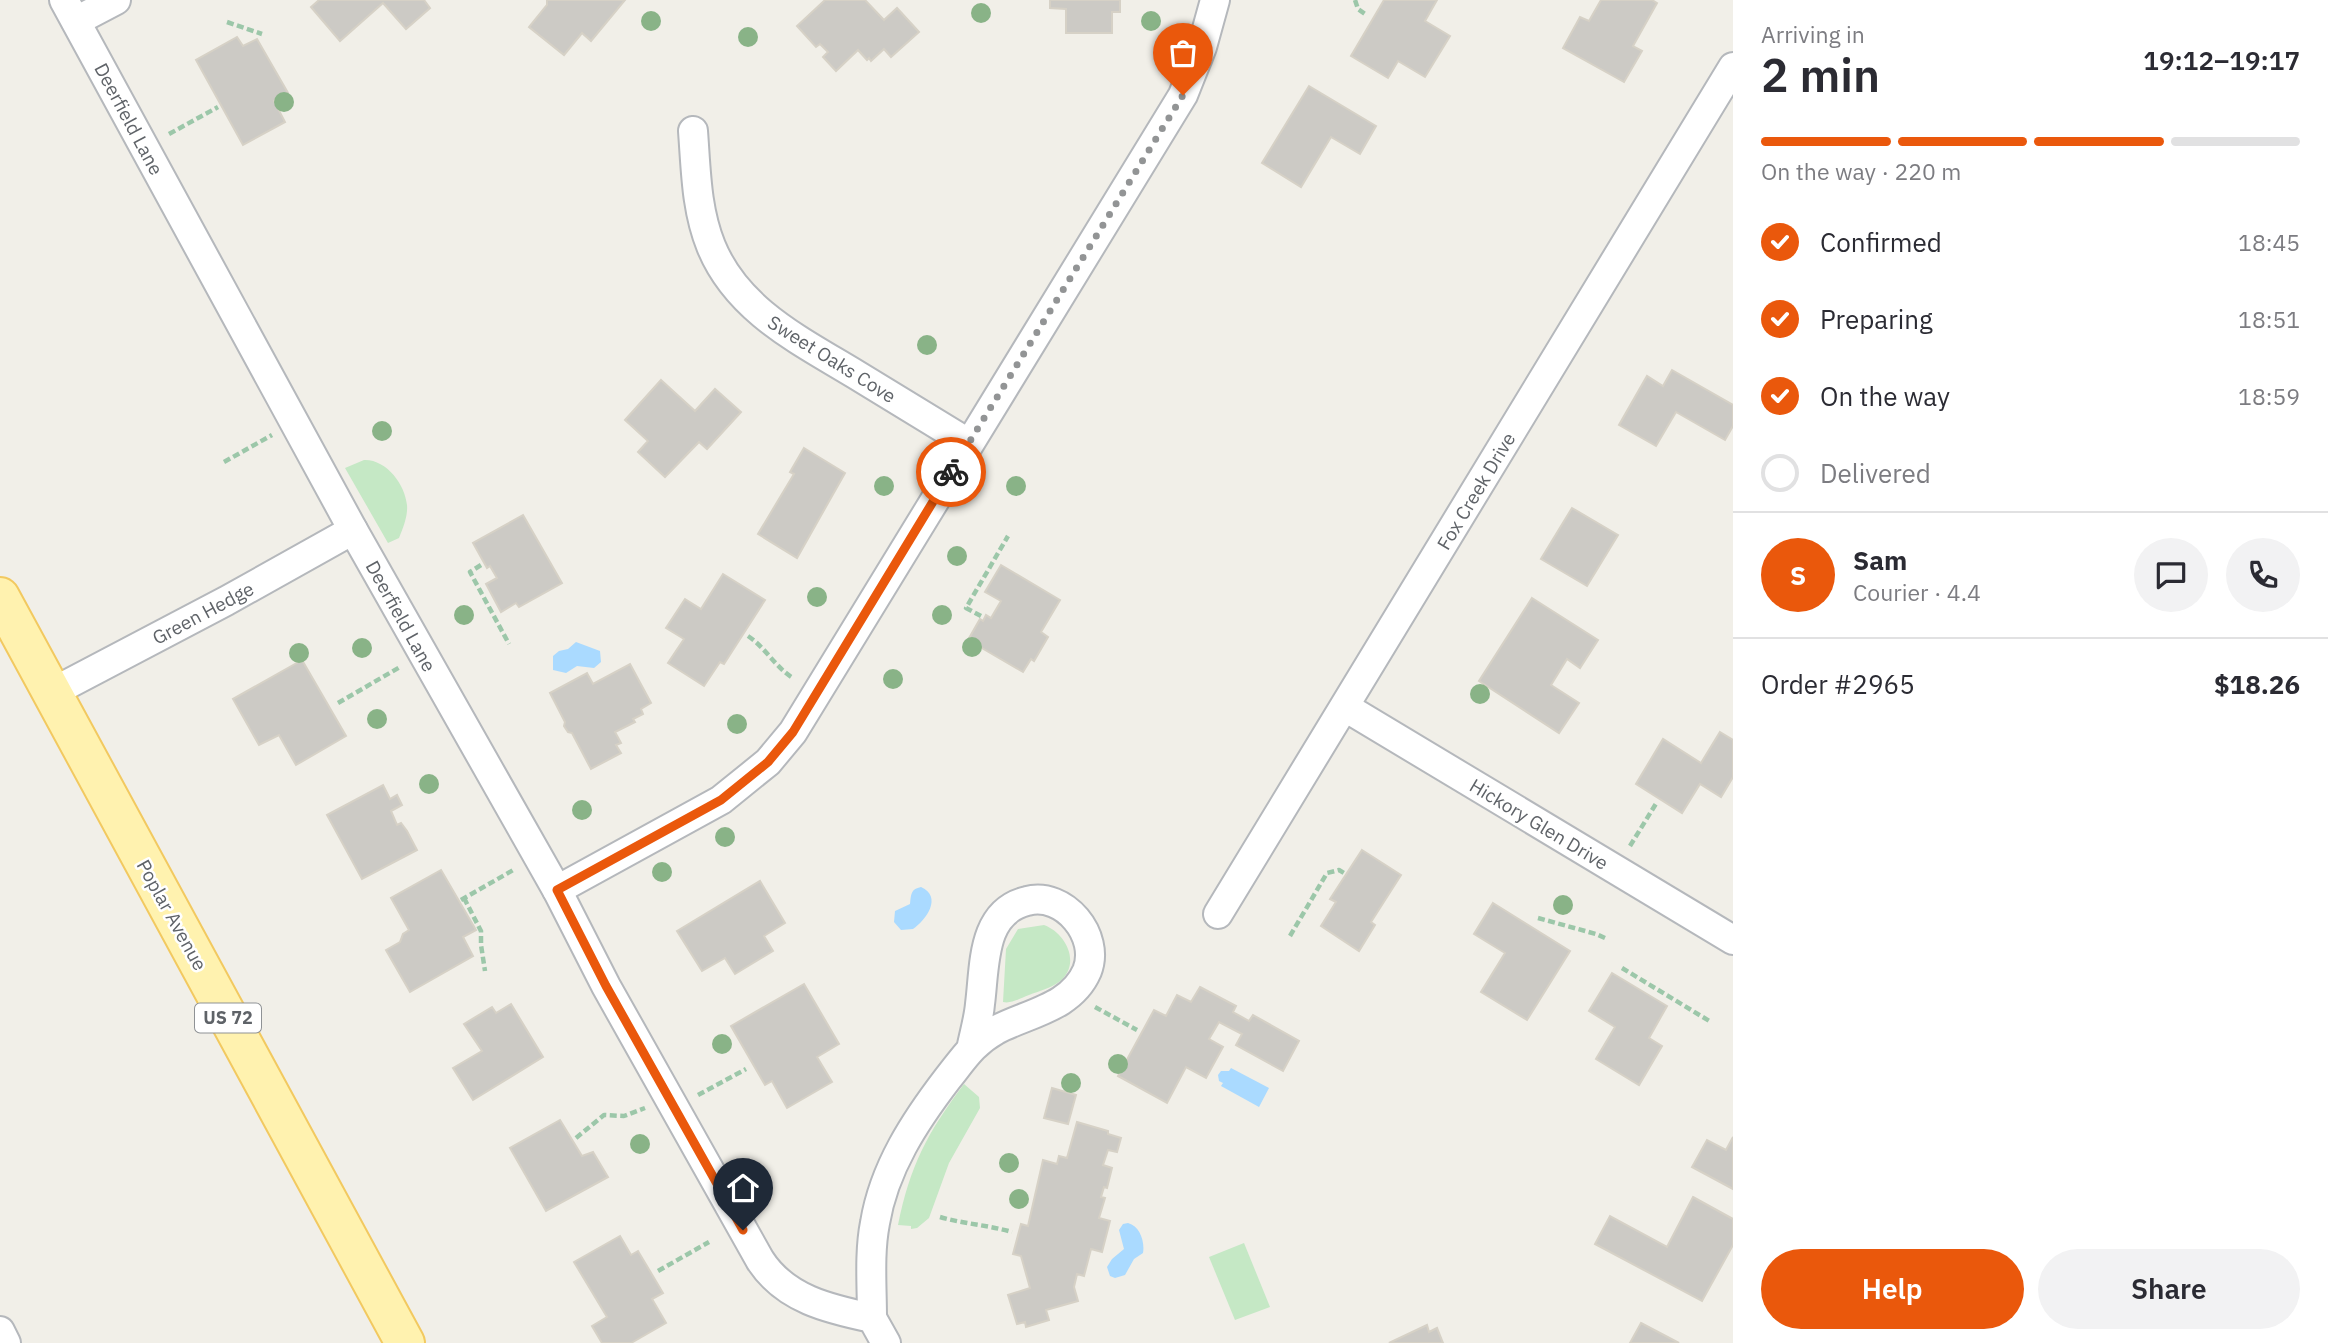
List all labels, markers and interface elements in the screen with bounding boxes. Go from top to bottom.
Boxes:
text: Arriving in [1761,19,1865,49]
pin [1153,23,1213,95]
icon: bag [1164,34,1202,72]
text: 19:12–19:17 [2143,43,2300,77]
text: 2 min [1761,45,1880,105]
street label: Deerfield Lane [89,59,169,179]
text: On the way · 220 m [1761,156,1961,186]
icon: check [1761,223,1799,261]
text: Confirmed [1820,225,1942,259]
text: 18:45 [2238,227,2300,257]
icon: check [1761,300,1799,338]
text: Preparing [1820,302,1933,336]
text: 18:51 [2238,304,2300,334]
street label: Sweet Oaks Cove [763,310,901,408]
icon: check [1761,377,1799,415]
text: On the way [1820,379,1950,413]
text: 18:59 [2238,381,2300,411]
street label: Fox Creek Drive [1432,428,1520,554]
courier [916,437,986,507]
icon: bike [932,453,970,491]
text: Delivered [1820,456,1931,490]
button: chat [2134,538,2208,612]
button: phone [2226,538,2300,612]
text: Sam [1853,543,1907,577]
street label: Deerfield Lane [361,556,441,676]
text: S [1790,558,1806,592]
street label: Green Hedge [148,576,258,650]
text: Courier · 4.4 [1853,577,1981,607]
text: Order #2965 [1761,667,1915,701]
text: $18.26 [2214,667,2300,701]
street label: Hickory Glen Drive [1465,773,1613,875]
street label: Poplar Avenue [132,855,212,975]
road number: US 72 [195,1003,261,1032]
pin [713,1158,773,1230]
icon: home [724,1169,762,1207]
button: Help [1761,1249,2024,1329]
button: Share [2038,1249,2300,1329]

